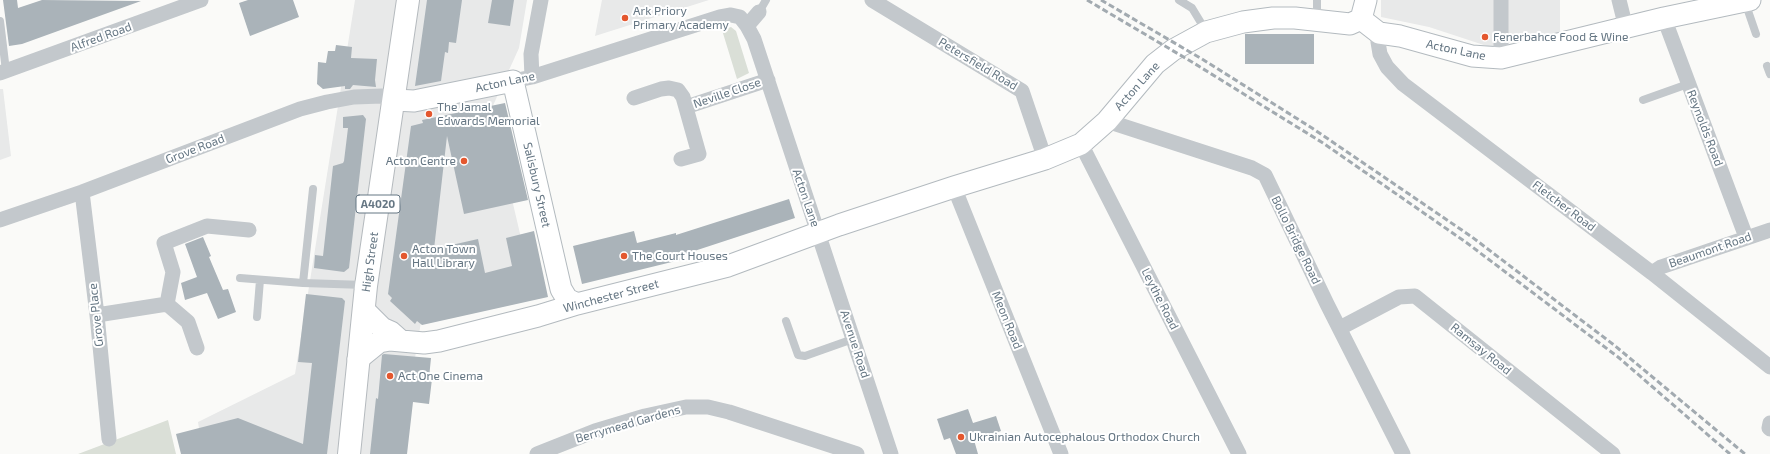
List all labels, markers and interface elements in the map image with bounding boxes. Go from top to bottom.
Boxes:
place label: Ark Priory Primary Academy [633,4,729,32]
marker: Ark Priory Primary Academy [620,13,630,23]
street label: Alfred Road [69,19,133,55]
place label: Fenerbahce Food & Wine [1493,30,1628,44]
marker: Fenerbahce Food & Wine [1480,32,1490,42]
street label: Petersfield Road [936,35,1020,93]
street label: Acton Lane [1425,37,1487,63]
street label: Acton Lane [1111,59,1163,113]
street label: Acton Lane [474,69,536,95]
street label: Neville Close [691,75,763,111]
street label: Reynolds Road [1684,88,1726,168]
place label: The Jamal Edwards Memorial [437,100,540,128]
marker: The Jamal Edwards Memorial [424,109,434,119]
street label: Grove Road [163,131,227,167]
street label: Salisbury Street [520,141,554,229]
place label: Acton Centre [386,154,456,168]
marker: Acton Centre [459,156,469,166]
street label: Acton Lane [789,167,823,229]
street label: Fletcher Road [1530,178,1598,234]
street label: Bollo Bridge Road [1268,194,1324,286]
road number: A4020 [356,195,400,213]
street label: Beaumont Road [1667,229,1753,271]
street label: High Street [359,231,381,293]
place label: Acton Town Hall Library [412,242,476,270]
place label: The Court Houses [632,249,728,263]
marker: Acton Town Hall Library [399,251,409,261]
marker: The Court Houses [619,251,629,261]
street label: Leythe Road [1138,266,1182,332]
street label: Winchester Street [562,276,660,316]
street label: Grove Place [86,283,106,347]
street label: Meon Road [989,289,1025,351]
street label: Avenue Road [837,308,873,380]
street label: Ramsay Road [1448,320,1514,378]
place label: Act One Cinema [398,369,483,383]
marker: Act One Cinema [385,371,395,381]
street label: Berrymead Gardens [574,402,682,446]
place label: Ukrainian Autocephalous Orthodox Church [969,430,1200,444]
marker: Ukrainian Autocephalous Orthodox Church [956,432,966,442]

